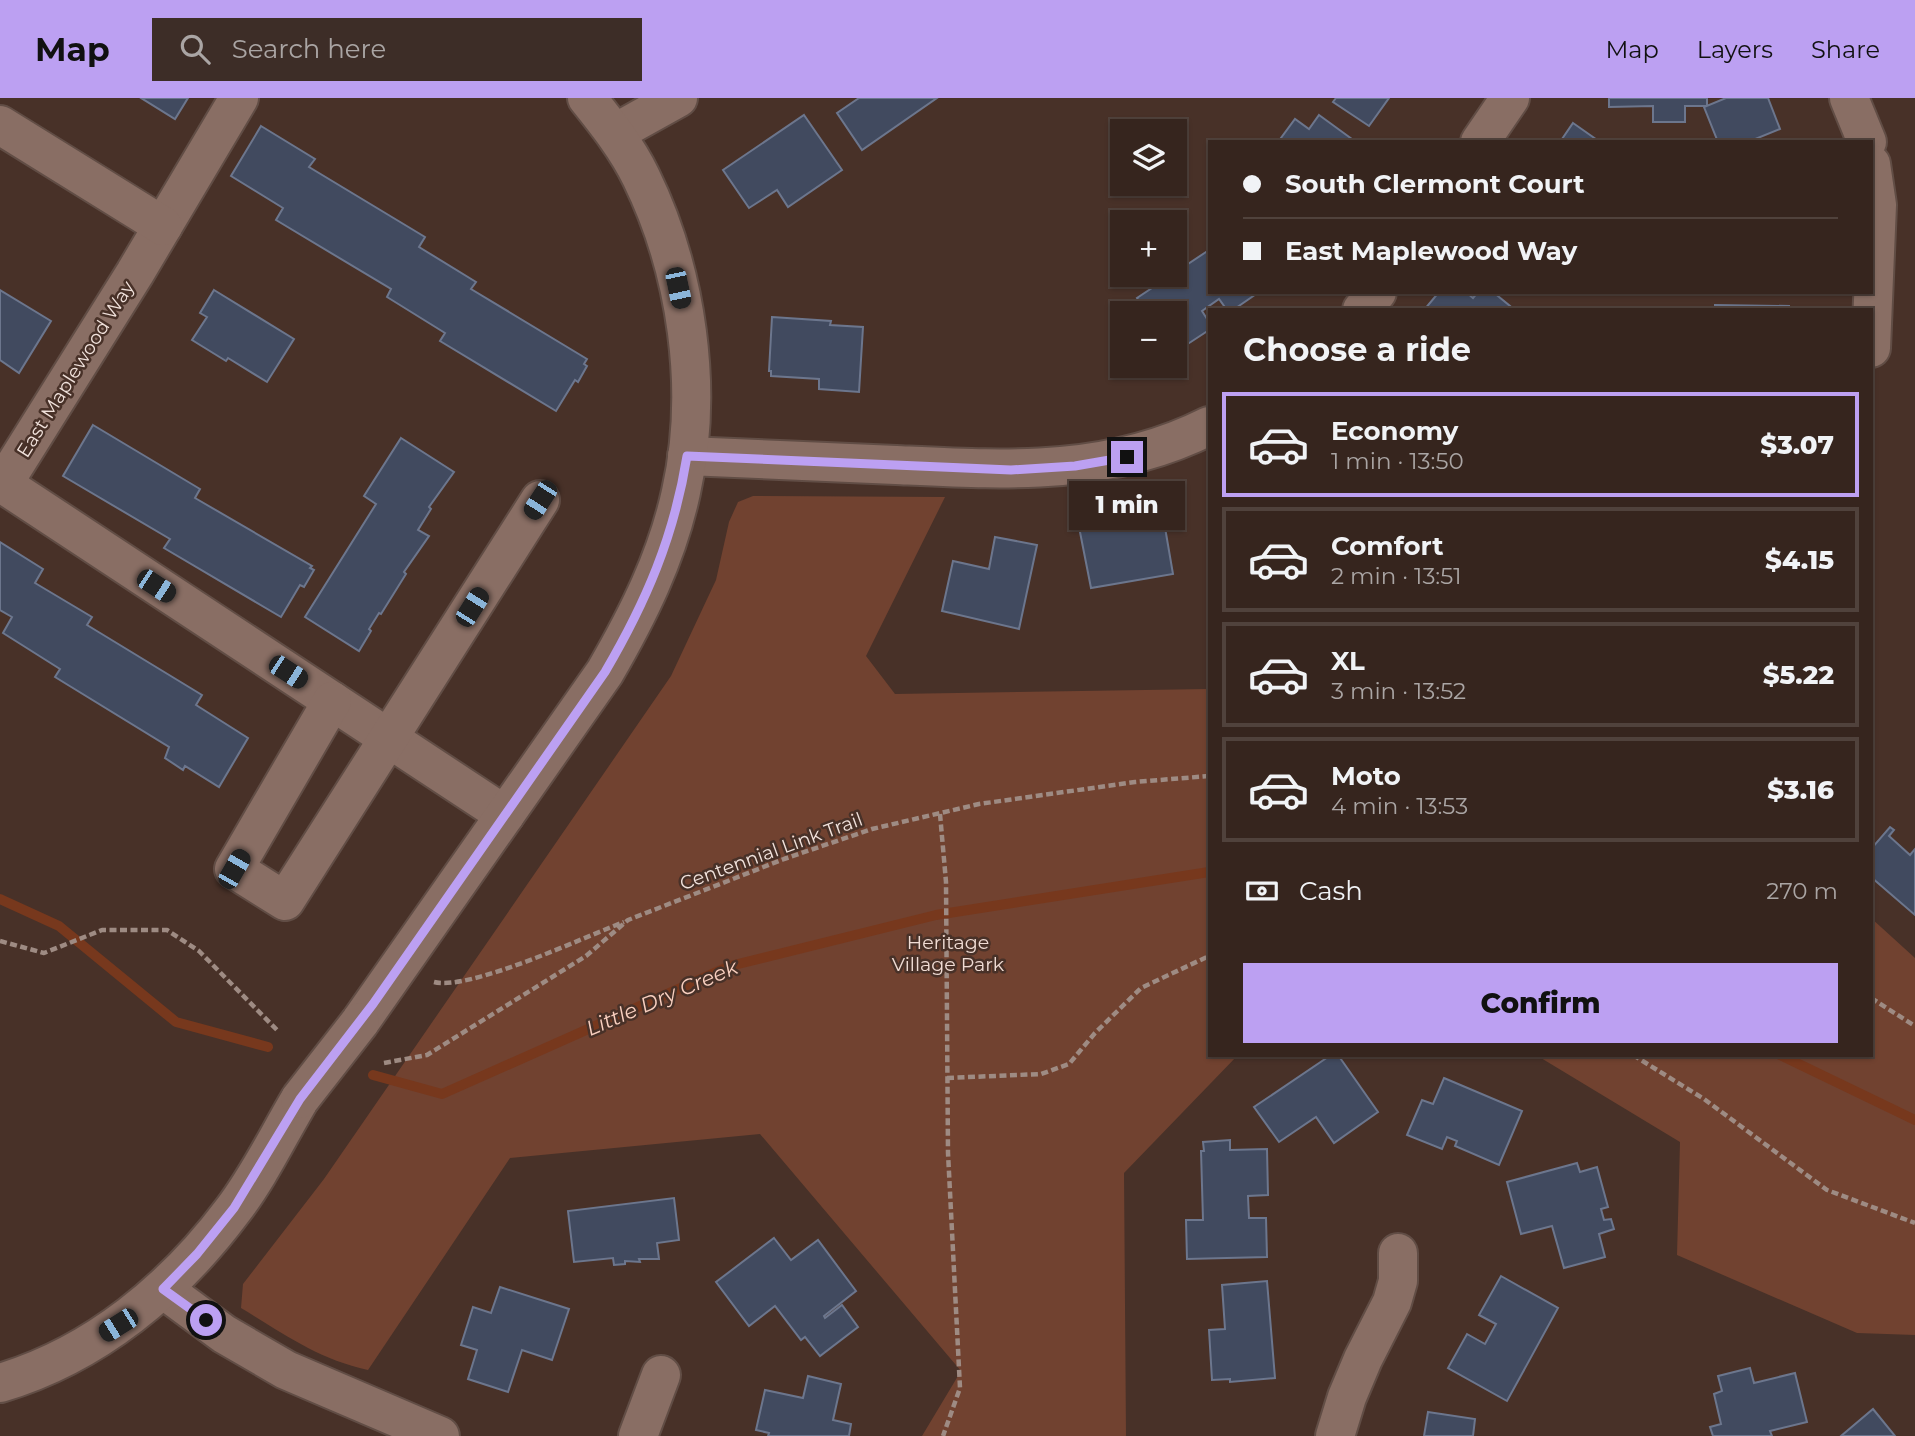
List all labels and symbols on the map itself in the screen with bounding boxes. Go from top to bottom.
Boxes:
car [664,265,693,311]
street label: East Maplewood Way [12,276,140,462]
route end [1111,441,1143,473]
car [520,477,561,523]
callout: 1 min [1069,482,1185,530]
car [133,566,180,606]
car [452,584,493,630]
car [265,652,312,692]
street label: Centennial Link Trail [677,808,866,895]
car [215,846,254,892]
park label: Heritage Village Park [892,931,1005,976]
water label: Little Dry Creek [582,954,743,1041]
route start [190,1304,222,1336]
car [95,1305,142,1345]

